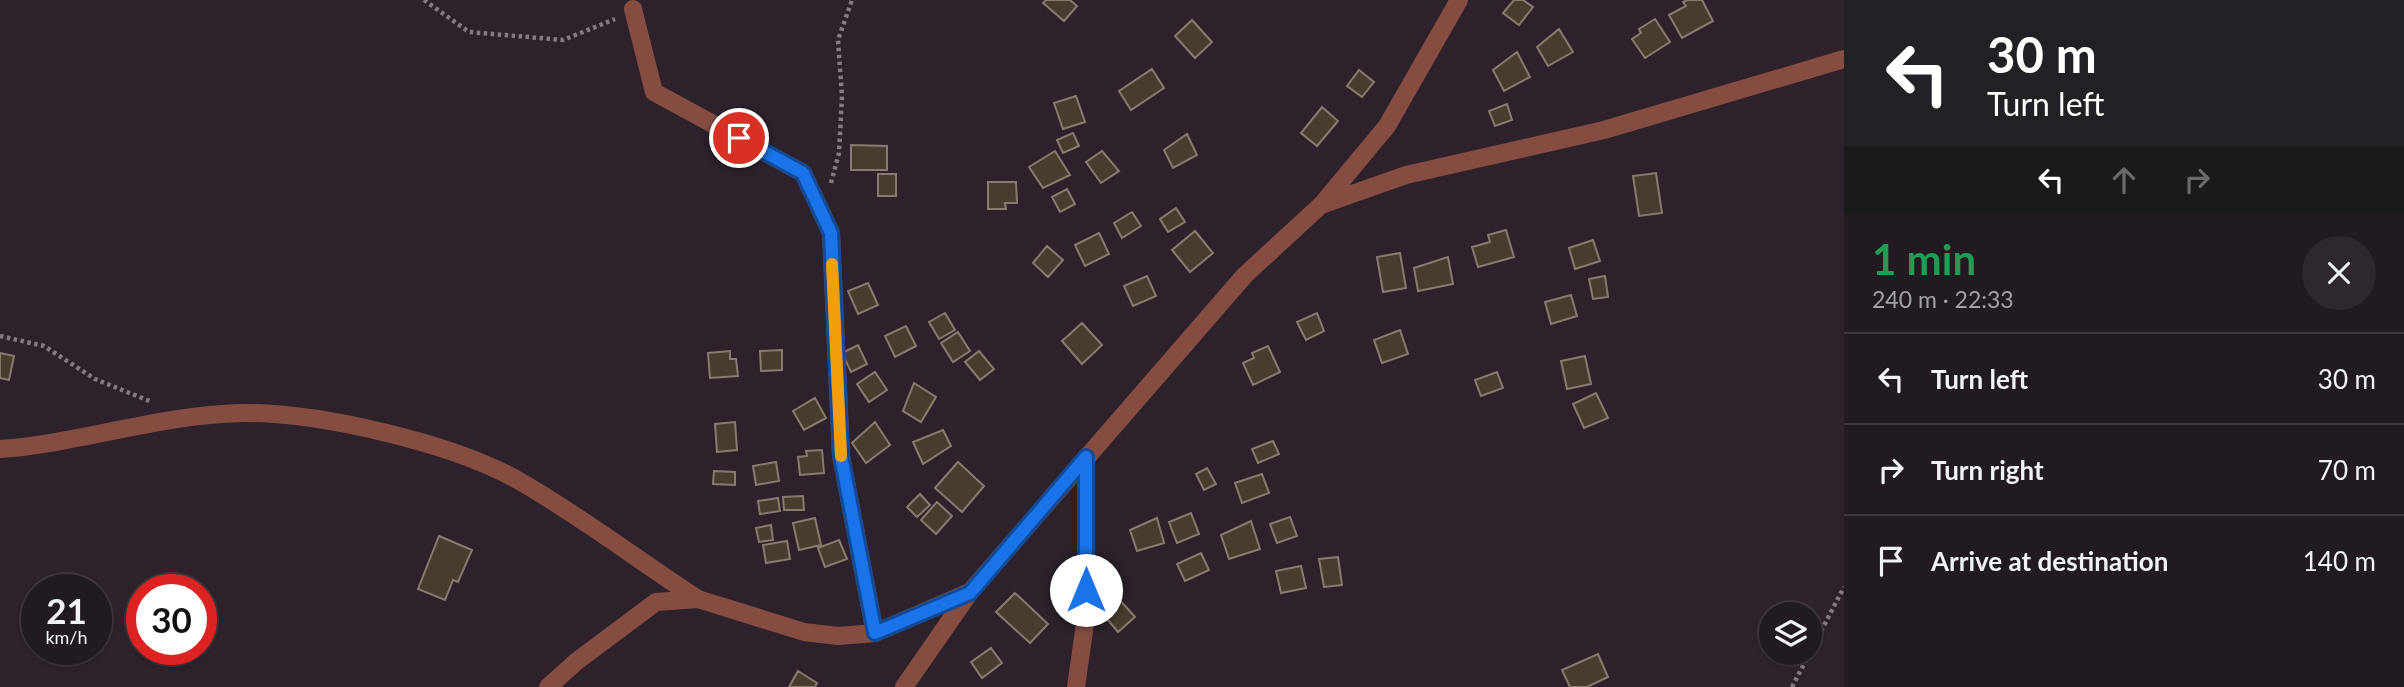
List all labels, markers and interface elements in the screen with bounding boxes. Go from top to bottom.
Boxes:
text: 30 m [1987,25,2097,83]
icon: left [1872,28,1963,119]
text: Turn left [1987,84,2104,123]
pin [709,108,769,168]
icon: arrive [720,119,758,157]
icon: left [2032,161,2070,199]
icon: ahead [2105,161,2143,199]
icon: right [2178,161,2216,199]
text: 1 min [1872,234,1976,284]
button: close [2302,236,2376,310]
text: 240 m · 22:33 [1872,285,2014,313]
icon: left [1872,360,1910,398]
text: Turn left [1931,363,2028,395]
text: 30 m [2318,363,2376,395]
icon: right [1872,451,1910,489]
text: Turn right [1931,454,2044,486]
text: 70 m [2318,454,2376,486]
icon: arrive [1872,542,1910,580]
text: Arrive at destination [1931,545,2168,577]
text: 140 m [2303,545,2376,577]
position arrow [1049,553,1123,627]
speed limit sign: 30 [126,574,217,665]
text: 21 [46,589,87,631]
map controls [1759,602,1822,665]
button: layers [1759,602,1822,665]
text: km/h [45,626,88,648]

